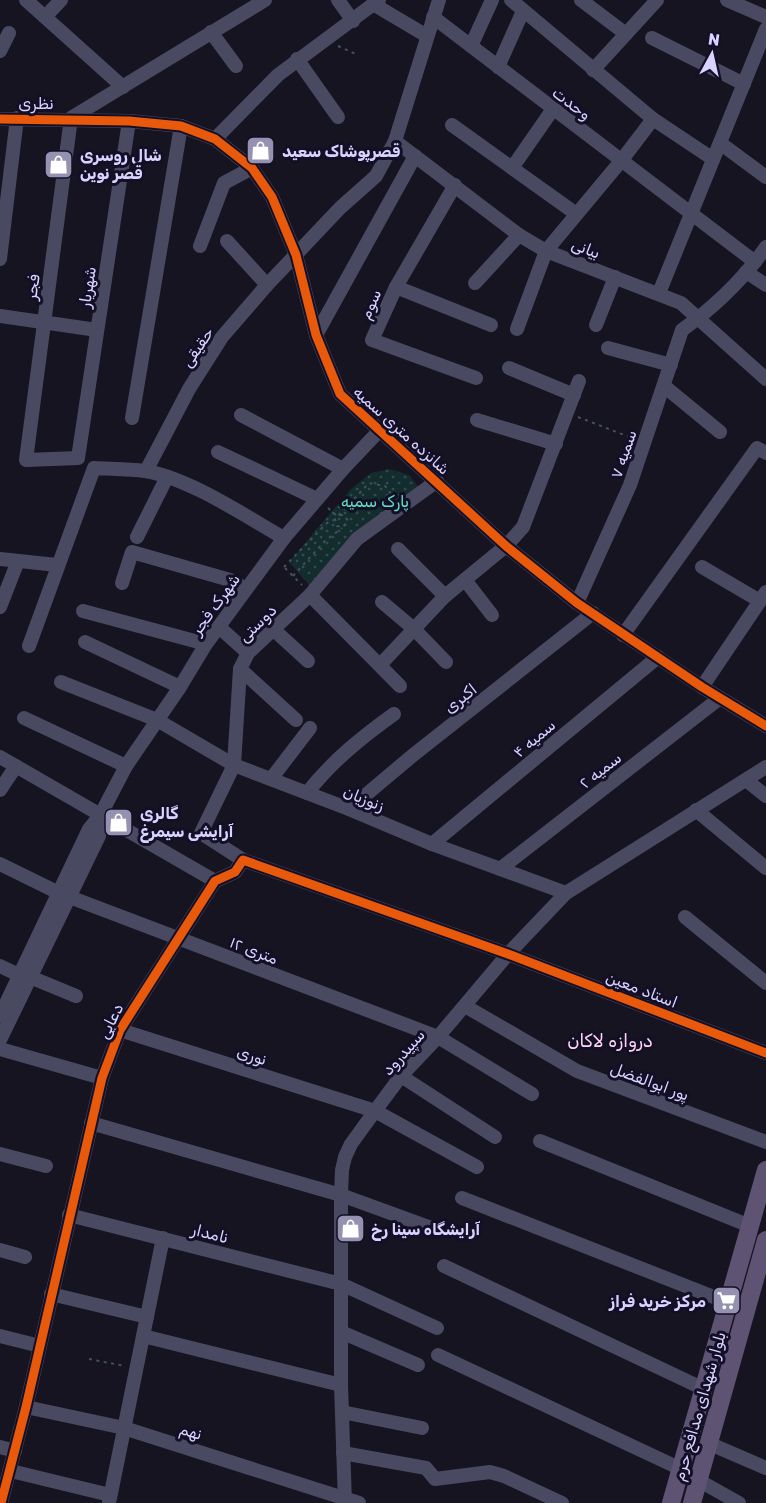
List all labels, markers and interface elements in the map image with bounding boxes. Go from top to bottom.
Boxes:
north arrow [682,24,742,84]
text: N [707,29,721,50]
street label: وحدت [548,83,595,125]
street label: نظری [18,94,54,114]
shop icon: قصرپوشاک سعید [245,135,277,167]
place label: قصرپوشاک سعید [282,142,400,163]
place label: شال روسری قصر نوین [80,146,162,183]
shop icon: شال روسری قصر نوین [43,148,75,180]
street label: بیانی [569,234,603,263]
street label: شهریار [75,265,101,310]
street label: فجر [21,273,45,302]
street label: سوم [356,286,386,322]
street label: حقیقی [177,324,218,371]
street label: شانزده متری سمیه [349,382,454,479]
street label: سمیه ۷ [606,427,641,481]
park label: پارک سمیه [341,492,409,512]
street label: شهرک فجر [186,570,245,640]
street label: دوستی [234,601,281,647]
street label: اکبری [440,680,481,718]
street label: سمیه ۴ [509,715,559,761]
street label: سمیه ۲ [576,748,625,793]
street label: زنوزیان [340,782,387,816]
place label: گالری آرایشی سیمرغ [140,804,234,843]
shop icon: گالری آرایشی سیمرغ [103,806,135,838]
street label: ۱۲ متری [227,933,281,969]
street label: استاد معین [603,967,680,1012]
street label: دعایی [94,1000,127,1042]
street label: سپیدرود [378,1025,430,1080]
district label: دروازه لاکان [567,1030,653,1052]
street label: نوری [234,1042,269,1070]
street label: پور ابوالفضل [608,1058,692,1105]
shop icon: آرایشگاه سینا رخ [334,1213,366,1245]
street label: نامدار [188,1220,230,1248]
place label: آرایشگاه سینا رخ [371,1220,480,1241]
supermarket icon: مرکز خرید فراز [711,1285,743,1317]
place label: مرکز خرید فراز [608,1292,706,1311]
street label: بلوار شهدای مدافع حرم [669,1329,732,1483]
street label: نهم [177,1419,204,1445]

